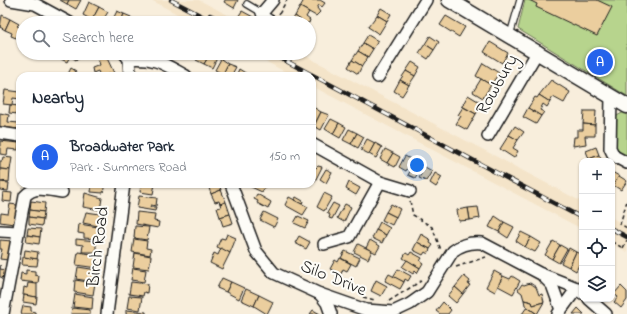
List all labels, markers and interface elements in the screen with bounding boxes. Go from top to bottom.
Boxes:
search box [16,16,316,60]
icon: search [30,27,52,49]
text: Search here [62,27,134,49]
pin: A [587,47,613,77]
street label: Rowbury [470,50,526,120]
text: Nearby [32,86,84,111]
text: Broadwater Park [70,136,174,158]
text: A [41,147,49,166]
text: 150 m [269,147,300,166]
your location [407,155,427,175]
text: Park · Summers Road [70,158,187,177]
map controls [579,158,615,302]
button: + [579,158,615,194]
button: − [579,194,615,230]
street label: Birch Road [81,205,117,290]
button: locate [579,230,615,266]
street label: Silo Drive [296,254,371,304]
button: layers [579,266,615,302]

